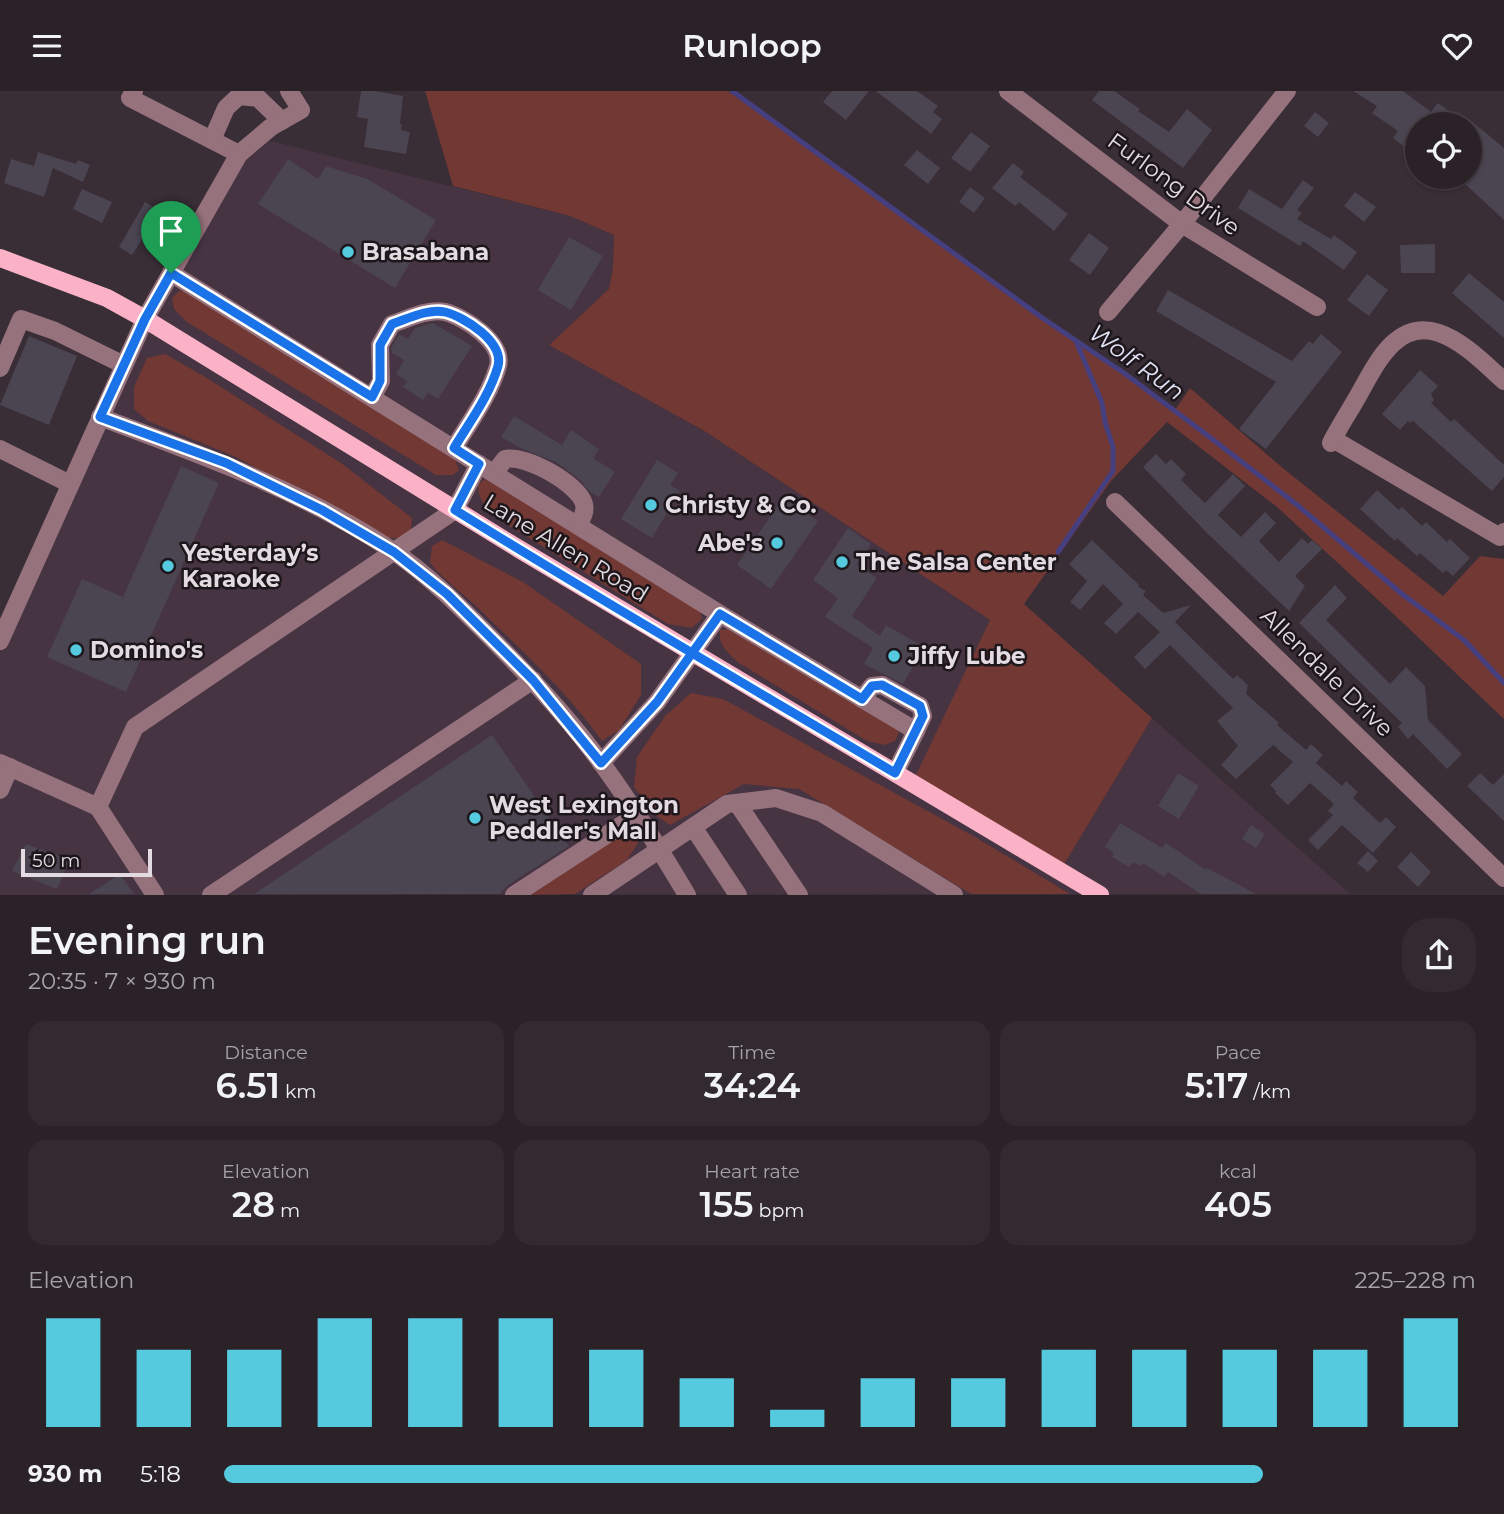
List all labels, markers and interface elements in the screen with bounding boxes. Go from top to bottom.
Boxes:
text: Runloop [682,26,822,65]
icon: menu [28,27,66,65]
icon: heart [1438,27,1476,65]
map controls [1405,112,1482,189]
button: locate [1405,112,1482,189]
street label: Furlong Drive [1102,127,1246,241]
pin [141,201,201,273]
icon: arrive [152,212,190,250]
place label: Brasabana [362,238,489,266]
marker: Brasabana [340,244,356,260]
water label: Wolf Run [1084,318,1190,406]
street label: Lane Allen Road [479,488,653,608]
place label: Christy & Co. [665,491,817,519]
marker: Christy & Co. [643,497,659,513]
place label: Abe's [697,529,763,557]
marker: Abe's [769,535,785,551]
place label: Yesterday’s Karaoke [181,539,319,593]
place label: The Salsa Center [856,548,1057,576]
marker: The Salsa Center [834,554,850,570]
marker: Yesterday’s Karaoke [160,558,176,574]
street label: Allendale Drive [1255,602,1399,742]
place label: Domino's [90,636,203,664]
marker: Domino's [68,642,84,658]
place label: Jiffy Lube [907,642,1026,670]
marker: Jiffy Lube [886,648,902,664]
place label: West Lexington Peddler's Mall [489,791,679,845]
marker: West Lexington Peddler's Mall [467,810,483,826]
scale bar [21,845,152,877]
text: 50 m [32,849,80,872]
text: Evening run [28,917,266,964]
button: share [1402,918,1476,992]
text: 20:35 · 7 × 930 m [28,967,216,995]
text: Distance [224,1041,308,1064]
text: Time [728,1041,776,1064]
text: Pace [1215,1041,1261,1064]
text: 6.51 [216,1064,280,1107]
text: 34:24 [704,1064,800,1107]
text: 5:17 [1185,1064,1248,1107]
text: km [280,1080,316,1103]
text: /km [1248,1080,1291,1103]
text: Elevation [222,1160,310,1183]
text: Heart rate [704,1160,800,1183]
text: kcal [1219,1160,1257,1183]
text: 28 [232,1183,275,1226]
text: 155 [700,1183,754,1226]
text: 405 [1204,1183,1272,1226]
text: m [275,1199,300,1222]
text: bpm [754,1199,804,1222]
text: Elevation [28,1266,134,1294]
text: 225–228 m [1354,1266,1476,1294]
text: 930 m [28,1460,102,1488]
text: 5:18 [140,1460,181,1488]

